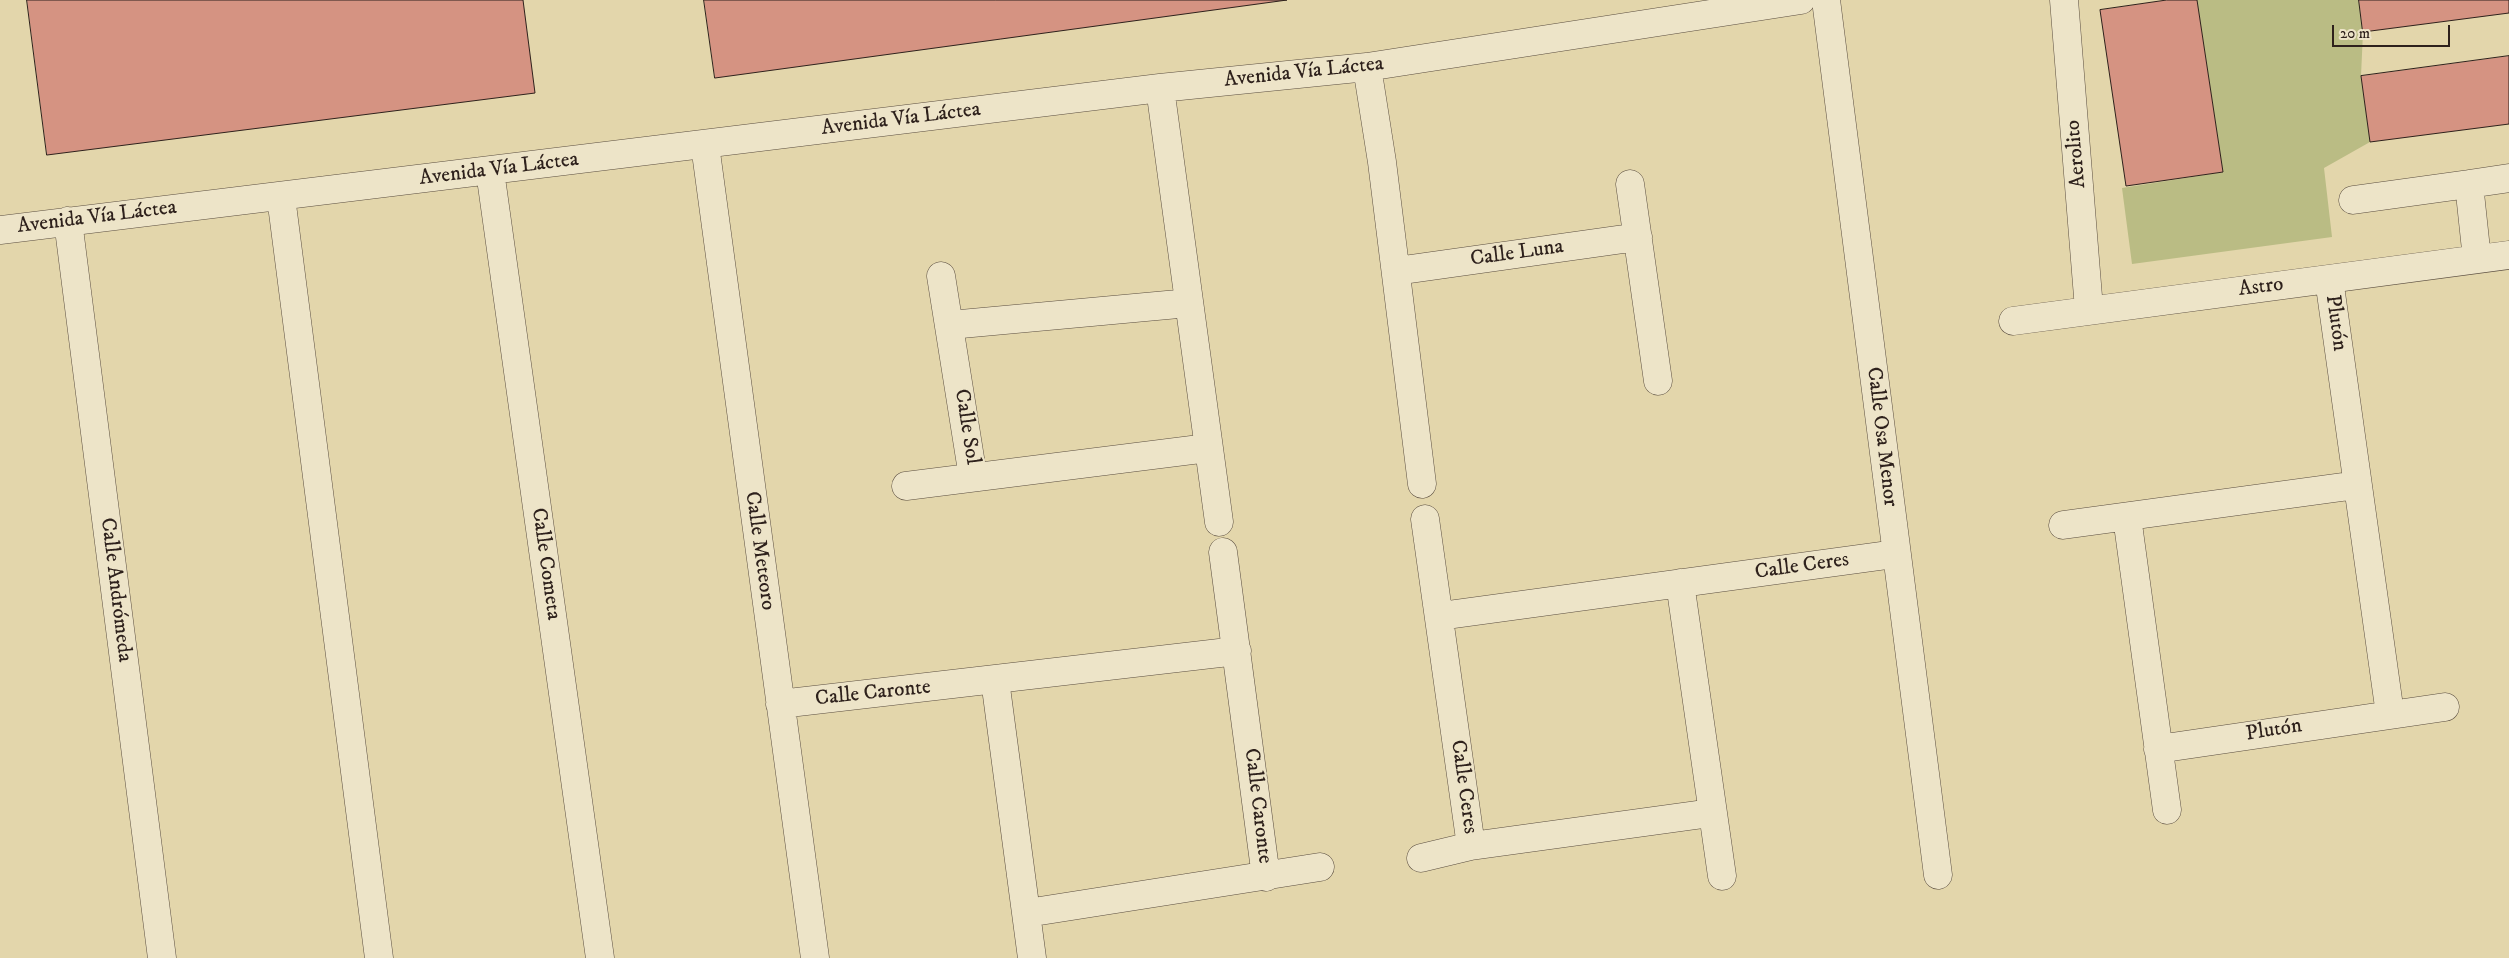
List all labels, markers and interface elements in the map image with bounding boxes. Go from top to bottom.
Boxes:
scale bar [2334,15,2452,47]
text: 20 m [2340,24,2370,43]
street label: Avenida Vía Láctea [1223,52,1385,94]
street label: Avenida Vía Láctea [820,98,982,142]
street label: Aerolito [2061,119,2093,189]
street label: Avenida Vía Láctea [418,148,580,192]
street label: Avenida Vía Láctea [16,196,178,240]
street label: Calle Luna [1469,235,1565,273]
street label: Astro [2237,273,2285,303]
street label: Plutón [2319,293,2351,353]
street label: Calle Osa Menor [1860,366,1902,508]
street label: Calle Sol [948,387,984,467]
street label: Calle Meteoro [738,490,780,612]
street label: Calle Cometa [525,506,565,622]
street label: Calle Andrómeda [94,516,136,664]
street label: Calle Ceres [1753,548,1851,586]
street label: Calle Caronte [814,675,932,713]
street label: Plutón [2244,714,2304,748]
street label: Calle Ceres [1444,738,1482,836]
street label: Calle Caronte [1237,747,1277,865]

